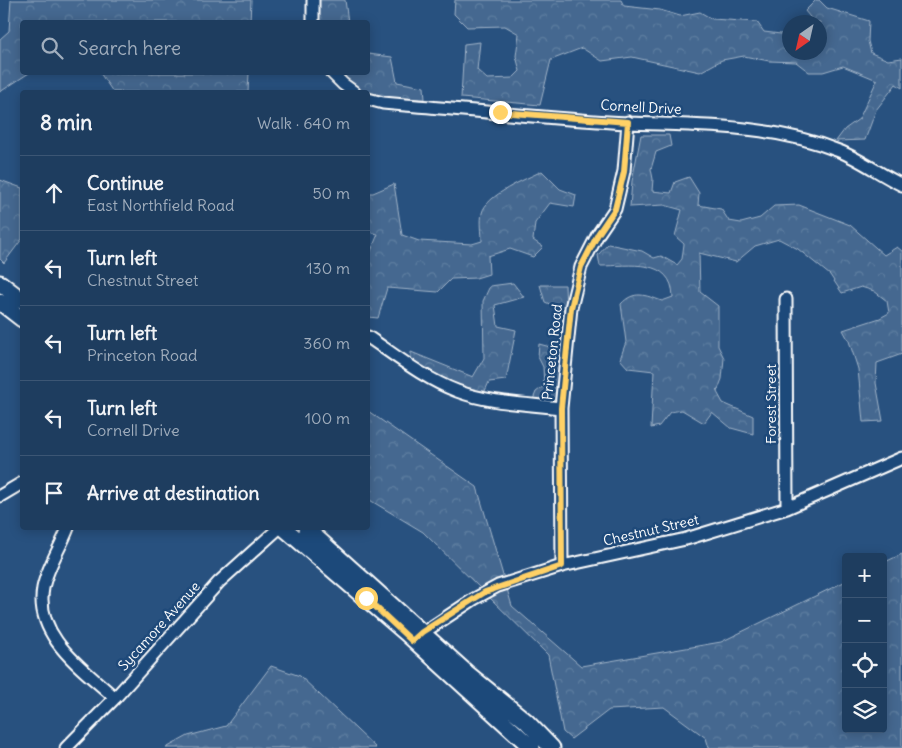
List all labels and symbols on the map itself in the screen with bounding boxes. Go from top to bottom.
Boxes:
north arrow [782,15,827,60]
street label: Cornell Drive [600,96,682,118]
route end [489,101,512,124]
street label: Princeton Road [538,303,566,401]
street label: Forest Street [762,364,780,444]
street label: Chestnut Street [601,510,701,550]
street label: Sycamore Avenue [114,578,204,674]
route start [355,587,378,610]

